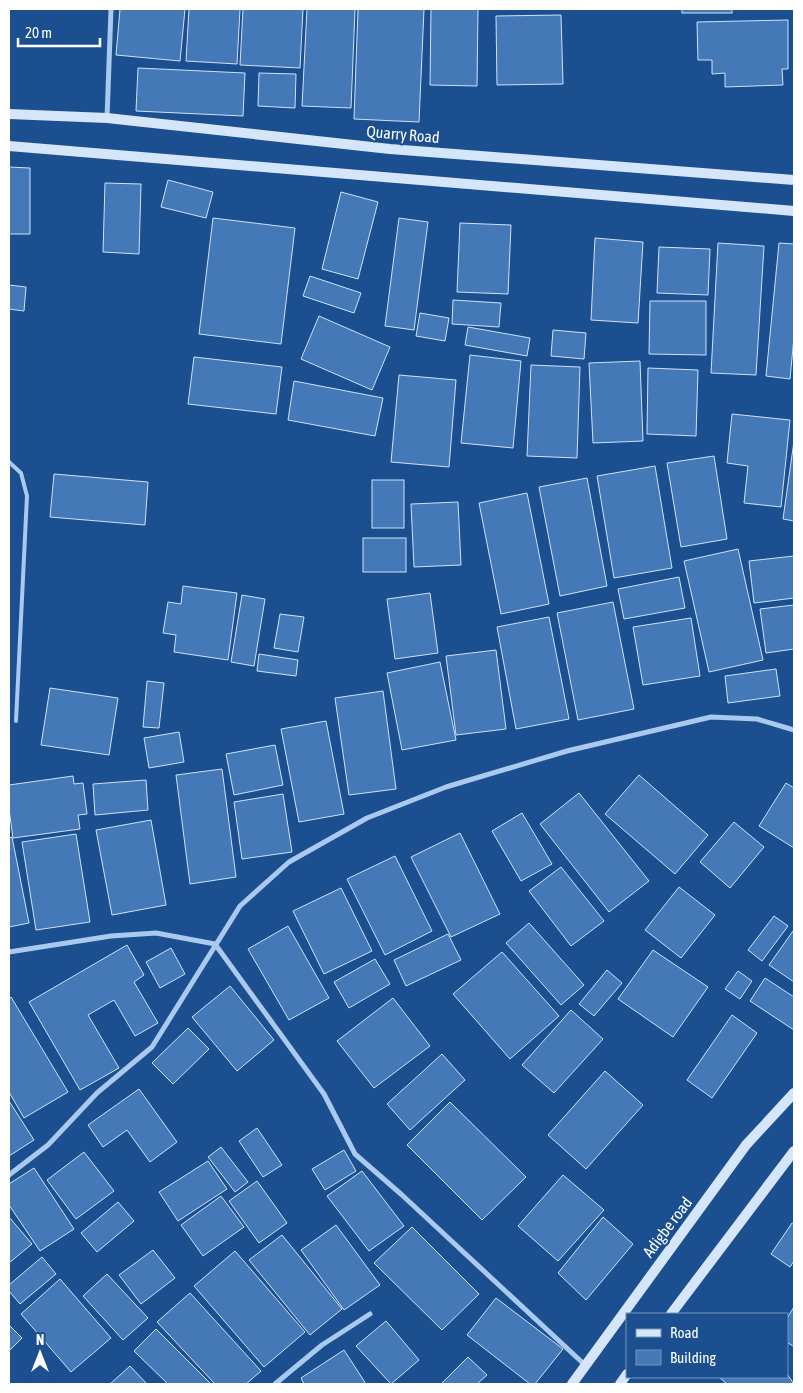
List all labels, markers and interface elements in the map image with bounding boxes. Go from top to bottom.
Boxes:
scale bar [18,15,100,47]
text: 20 m [25,24,52,41]
street label: Quarry Road [366,122,440,147]
street label: Adigbe road [639,1194,696,1261]
legend [626,1313,788,1378]
text: Road [670,1324,699,1341]
north arrow [15,1328,65,1378]
text: N [36,1332,44,1348]
text: Building [670,1349,716,1366]

